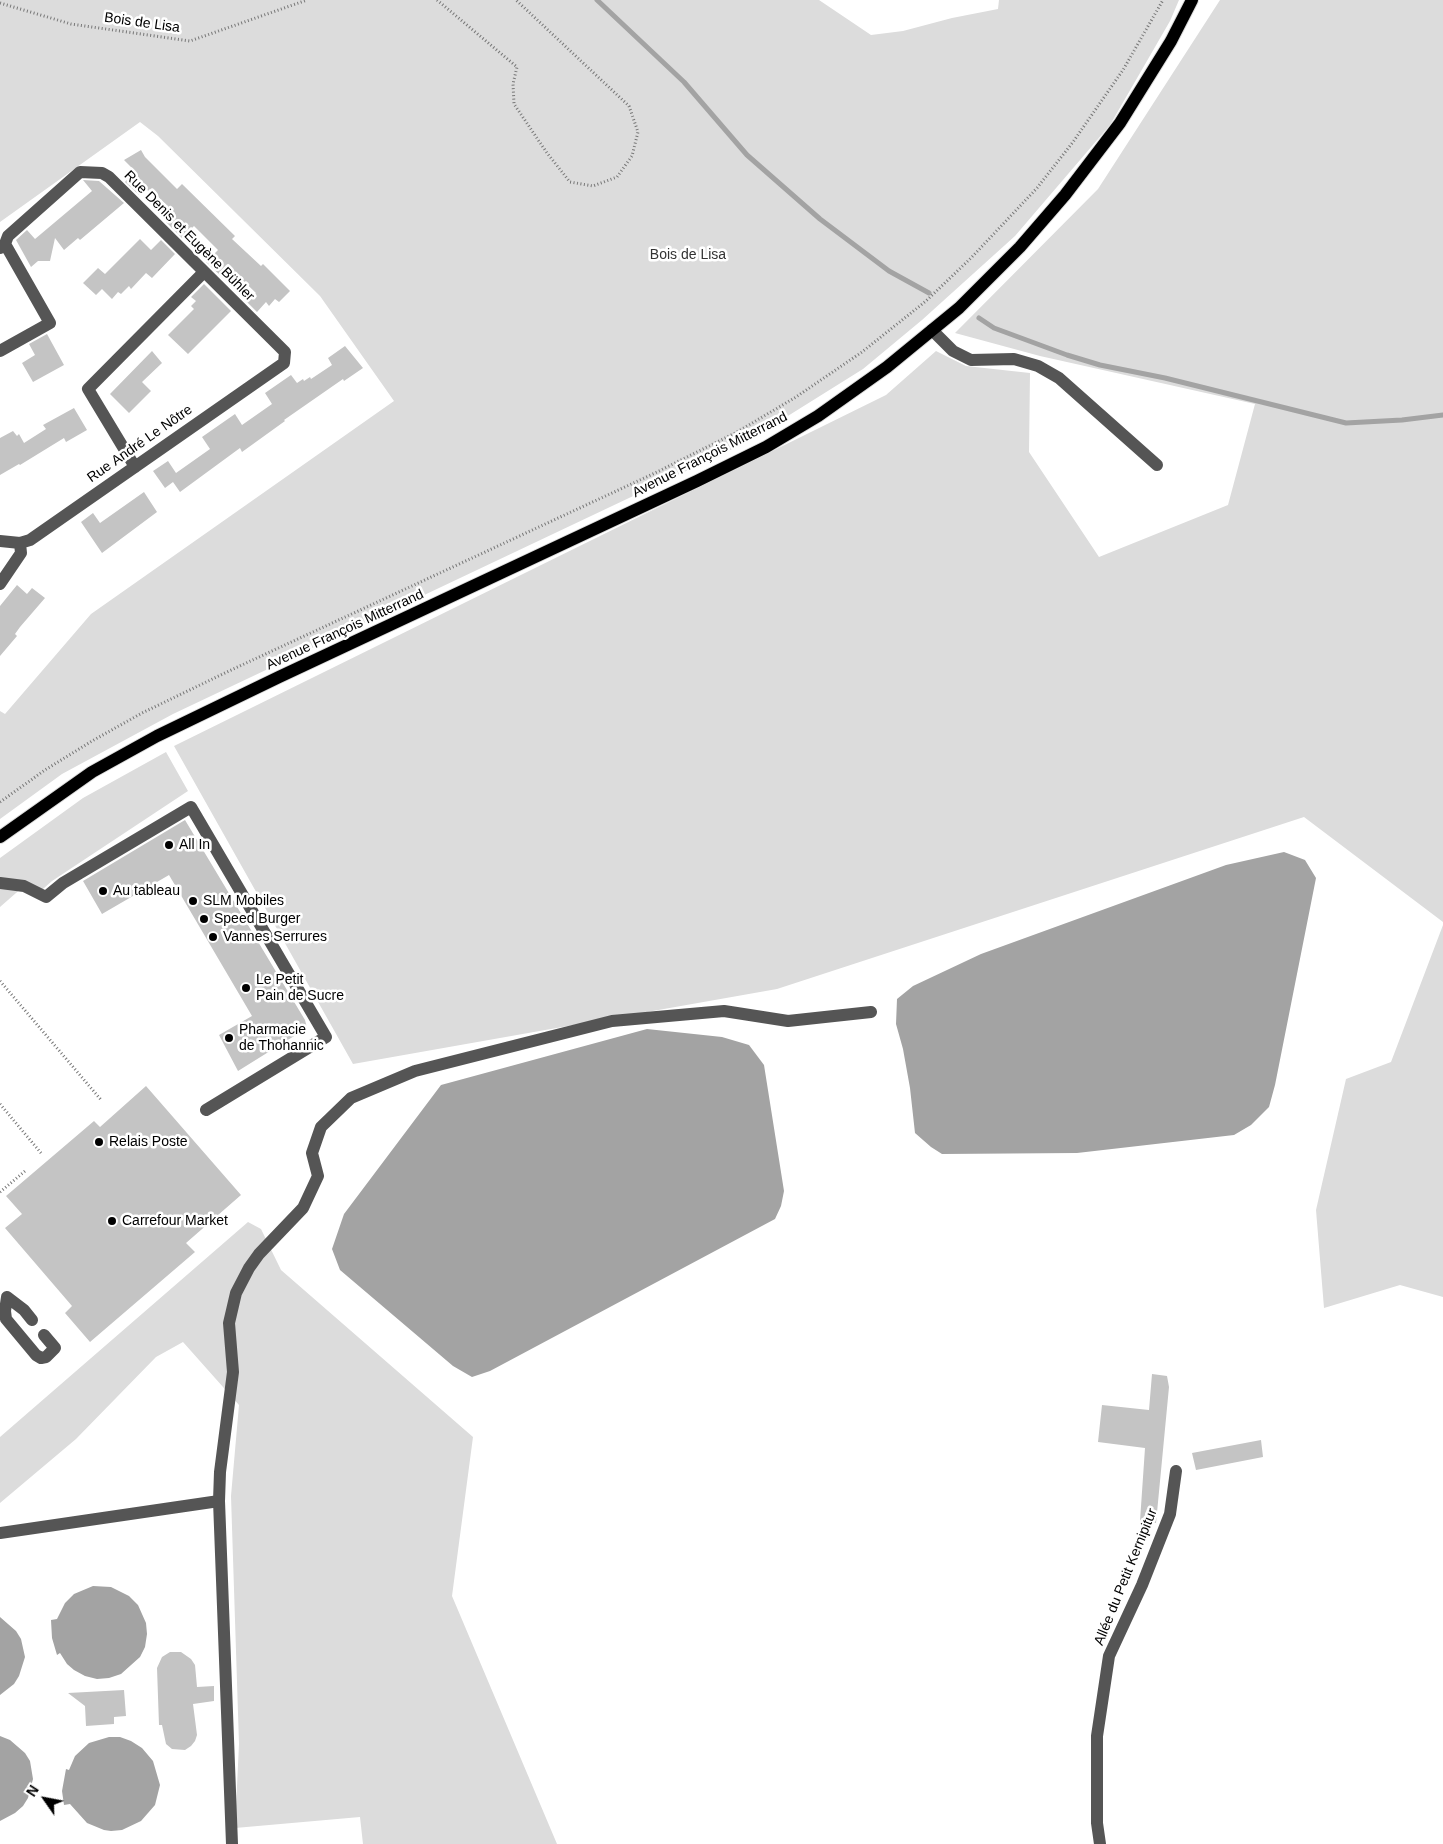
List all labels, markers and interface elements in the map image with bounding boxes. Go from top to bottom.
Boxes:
street label: Bois de Lisa [103,9,181,37]
street label: Rue Denis et Eugène Bühler [120,167,258,305]
park label: Bois de Lisa [650,247,726,263]
street label: Rue André Le Nôtre [84,401,196,487]
street label: Avenue François Mitterrand [630,409,790,501]
street label: Avenue François Mitterrand [264,586,426,674]
place label: All In [179,837,210,853]
marker: All In [163,839,175,851]
place label: Au tableau [113,883,180,899]
marker: Au tableau [97,885,109,897]
place label: SLM Mobiles [203,893,284,909]
marker: SLM Mobiles [187,895,199,907]
place label: Speed Burger [214,911,300,927]
marker: Speed Burger [198,913,210,925]
place label: Vannes Serrures [223,929,327,945]
marker: Vannes Serrures [207,931,219,943]
place label: Le Petit Pain de Sucre [256,972,344,1004]
marker: Le Petit Pain de Sucre [240,982,252,994]
place label: Pharmacie de Thohannic [239,1022,324,1054]
marker: Pharmacie de Thohannic [223,1032,235,1044]
place label: Relais Poste [109,1134,188,1150]
marker: Relais Poste [93,1136,105,1148]
place label: Carrefour Market [122,1213,228,1229]
marker: Carrefour Market [106,1215,118,1227]
street label: Allée du Petit Kernipitur [1091,1506,1161,1648]
north arrow [20,1774,70,1824]
text: N [23,1782,42,1799]

